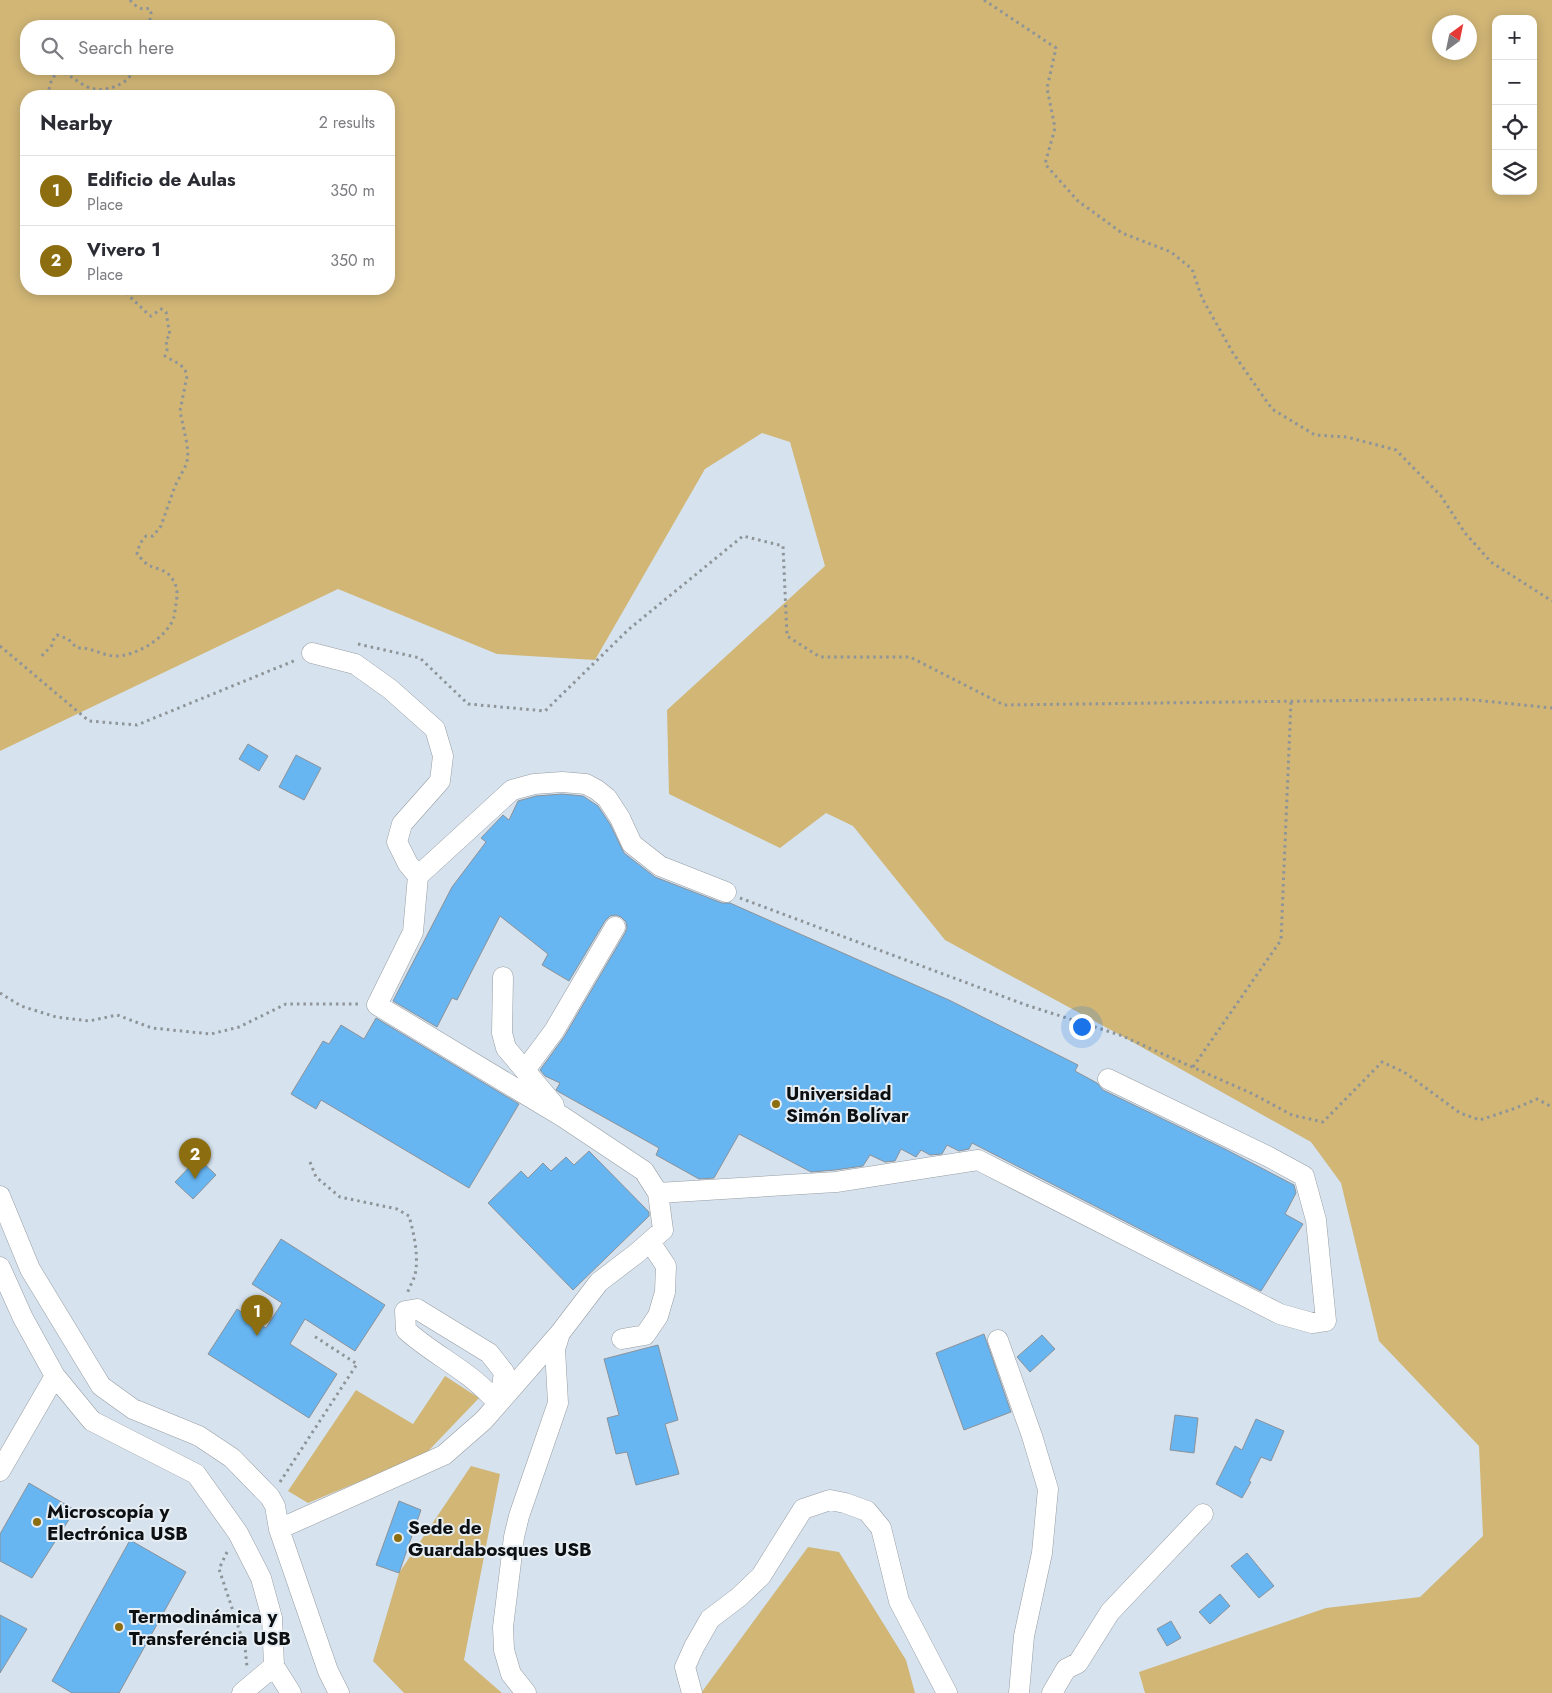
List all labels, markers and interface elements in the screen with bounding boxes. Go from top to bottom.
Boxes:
north arrow [1432,15,1477,60]
map controls [1492,15,1537,195]
button: + [1492,15,1537,60]
search box [20,20,395,75]
icon: search [38,34,66,62]
text: Search here [78,34,174,61]
button: − [1492,60,1537,105]
button: locate [1492,105,1537,150]
text: Nearby [40,108,112,138]
text: 2 results [319,111,375,134]
button: layers [1492,150,1537,195]
text: Edificio de Aulas [87,166,236,193]
text: 1 [52,179,60,202]
text: 350 m [330,179,375,202]
text: Place [87,193,123,216]
text: Vivero 1 [87,236,161,263]
text: 2 [51,249,61,272]
text: 350 m [330,249,375,272]
text: Place [87,263,123,286]
your location [1069,1014,1095,1040]
place label: Universidad Simón Bolívar [786,1080,909,1129]
marker: Universidad Simón Bolívar [770,1098,782,1110]
pin: 2 [179,1138,211,1179]
pin: 1 [241,1295,273,1336]
place label: Microscopía y Electrónica USB [47,1498,188,1547]
place label: Sede de Guardabosques USB [408,1514,592,1563]
marker: Microscopía y Electrónica USB [31,1516,43,1528]
marker: Sede de Guardabosques USB [392,1532,404,1544]
place label: Termodinámica y Transferéncia USB [129,1603,291,1652]
marker: Termodinámica y Transferéncia USB [113,1621,125,1633]

